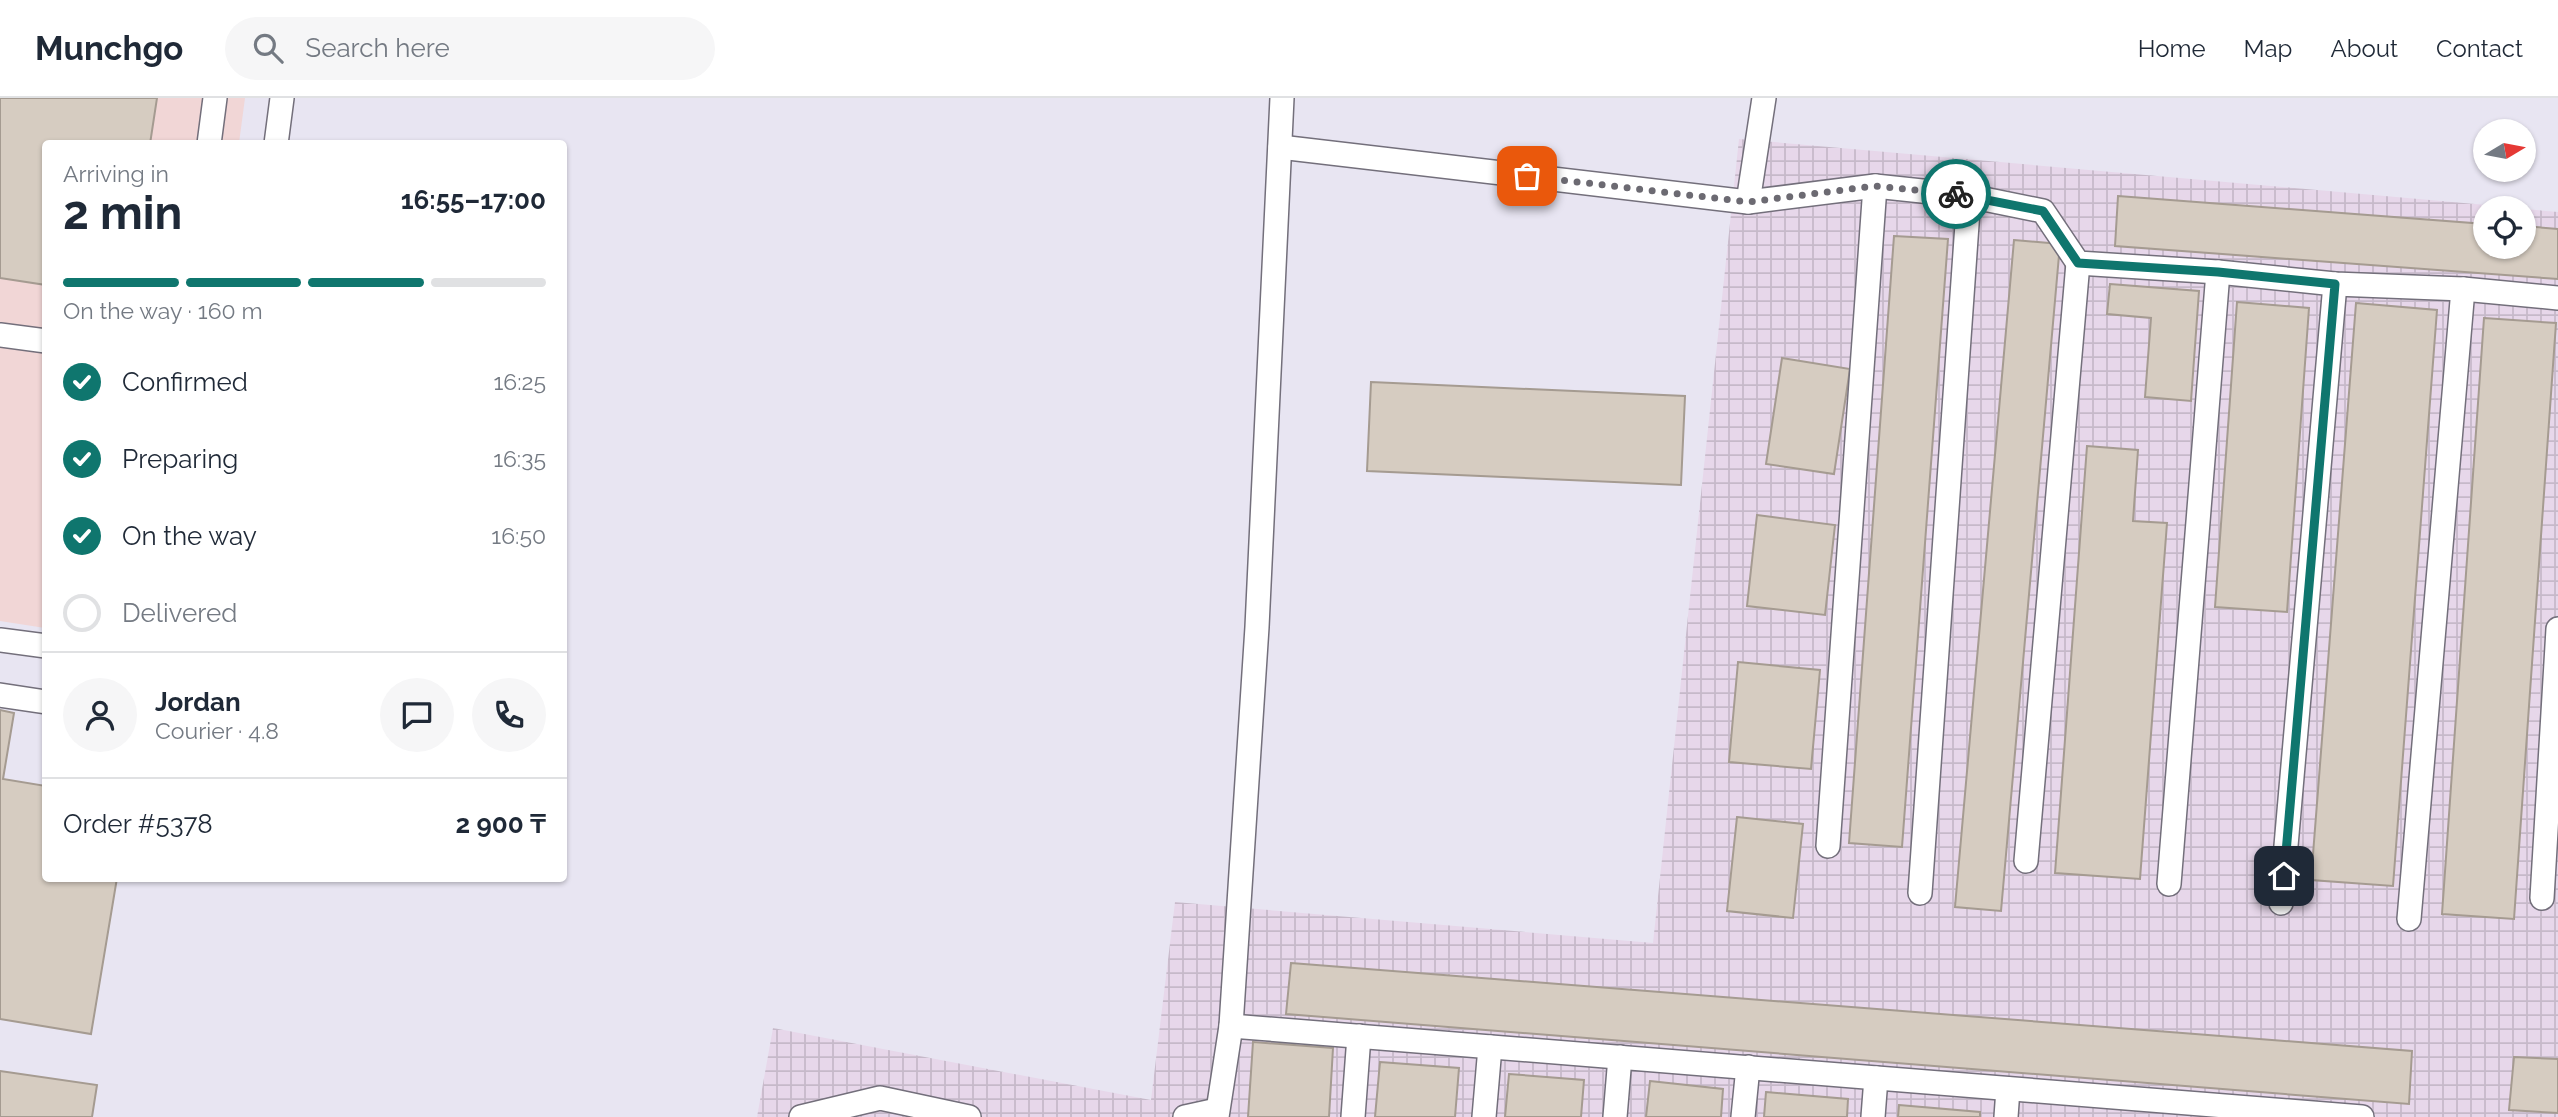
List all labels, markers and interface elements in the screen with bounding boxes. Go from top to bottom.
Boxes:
search box [225,17,715,80]
text: Munchgo [35,29,183,68]
icon: search [249,29,287,67]
text: Search here [305,33,450,63]
text: Home [2138,34,2206,63]
text: Map [2244,34,2292,63]
text: About [2330,34,2398,63]
text: Contact [2436,34,2523,63]
north arrow [2473,119,2536,182]
map controls [2473,119,2536,259]
pin [1497,146,1557,206]
icon: bag [1508,157,1546,195]
courier [1921,159,1991,229]
text: Arriving in [63,160,169,187]
icon: bike [1937,175,1975,213]
text: 16:55–17:00 [401,185,546,215]
text: 2 min [63,186,182,240]
button: locate [2473,196,2536,259]
text: On the way · 160 m [63,297,263,324]
icon: check [63,363,101,401]
text: Confirmed [122,367,248,397]
text: 16:25 [493,368,546,395]
icon: check [63,440,101,478]
text: Preparing [122,444,238,474]
text: 16:35 [493,445,546,472]
icon: check [63,517,101,555]
text: On the way [122,521,257,551]
text: 16:50 [491,522,546,549]
text: Delivered [122,598,237,628]
button: person [63,678,137,752]
button: chat [380,678,454,752]
button: phone [472,678,546,752]
text: Jordan [155,687,241,717]
text: Courier · 4.8 [155,717,279,744]
text: Order #5378 [63,809,213,839]
text: 2 900 ₸ [456,809,546,839]
pin [2254,846,2314,906]
icon: home [2265,857,2303,895]

